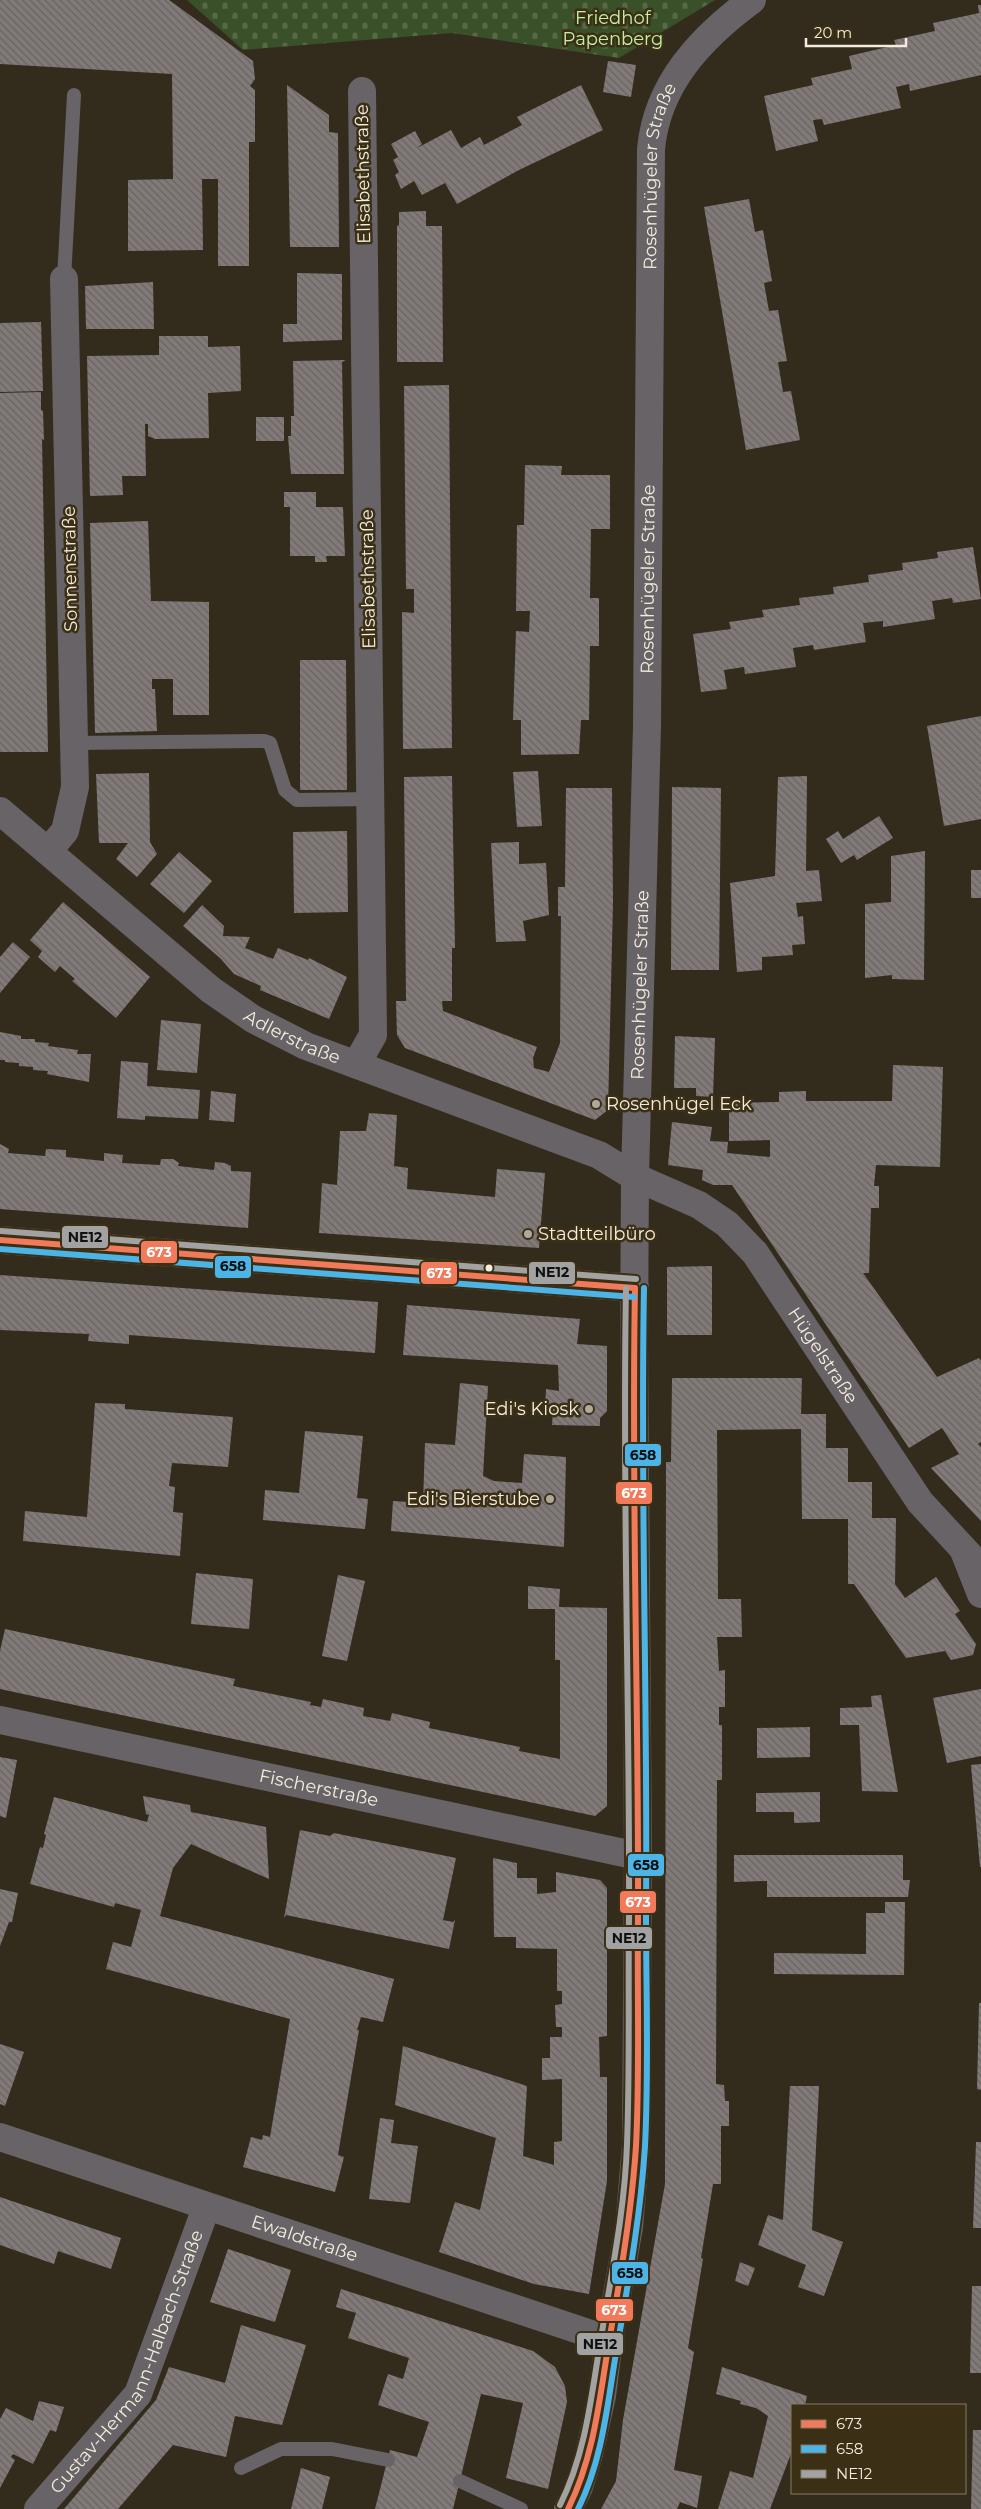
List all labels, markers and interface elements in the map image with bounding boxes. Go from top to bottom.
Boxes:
park label: Friedhof Papenberg [563,7,663,50]
scale bar [806,15,906,47]
text: 20 m [814,23,852,42]
street label: Rosenhügeler Straße [639,79,681,270]
street label: Elisabethstraße [351,104,375,244]
street label: Rosenhügeler Straße [636,484,660,674]
street label: Sonnenstraße [58,506,82,632]
street label: Elisabethstraße [356,509,380,649]
street label: Rosenhügeler Straße [627,890,654,1080]
street label: Adlerstraße [240,1005,344,1069]
place label: Rosenhügel Eck [606,1093,752,1115]
marker: Rosenhügel Eck [590,1098,602,1110]
place label: Stadtteilbüro [538,1223,656,1245]
line badge: NE12 [61,1225,109,1249]
text: NE12 [68,1228,102,1246]
marker: Stadtteilbüro [522,1228,534,1240]
line badge: 673 [140,1240,178,1264]
text: 673 [146,1243,172,1261]
line badge: 658 [214,1255,252,1279]
text: 658 [220,1257,246,1275]
line badge: 673 [420,1261,458,1285]
line badge: NE12 [528,1261,576,1285]
unlabelled marker [484,1263,494,1273]
text: NE12 [535,1263,569,1281]
text: 673 [426,1264,452,1282]
street label: Hügelstraße [783,1303,863,1408]
place label: Edi's Kiosk [484,1398,579,1420]
marker: Edi's Kiosk [583,1403,595,1415]
line badge: 658 [624,1443,662,1467]
text: 658 [630,1446,656,1464]
line badge: 673 [615,1481,653,1505]
text: 673 [621,1484,647,1502]
place label: Edi's Bierstube [406,1488,540,1510]
marker: Edi's Bierstube [544,1493,556,1505]
street label: Fischerstraße [257,1765,381,1811]
line badge: 658 [627,1853,665,1877]
text: 658 [633,1856,659,1874]
line badge: 673 [619,1890,657,1914]
text: 673 [625,1893,651,1911]
line badge: NE12 [605,1926,653,1950]
text: NE12 [612,1929,646,1947]
street label: Ewaldstraße [248,2210,361,2267]
street label: Gustav-Hermann-Halbach-Straße [45,2227,208,2498]
line badge: 658 [611,2261,649,2285]
text: 658 [617,2264,643,2282]
line badge: 673 [595,2298,634,2322]
text: 673 [601,2301,627,2319]
line badge: NE12 [576,2332,624,2356]
text: NE12 [583,2335,617,2353]
legend [791,2404,966,2494]
text: 673 [836,2414,862,2433]
text: 658 [836,2439,863,2458]
text: NE12 [836,2464,872,2483]

